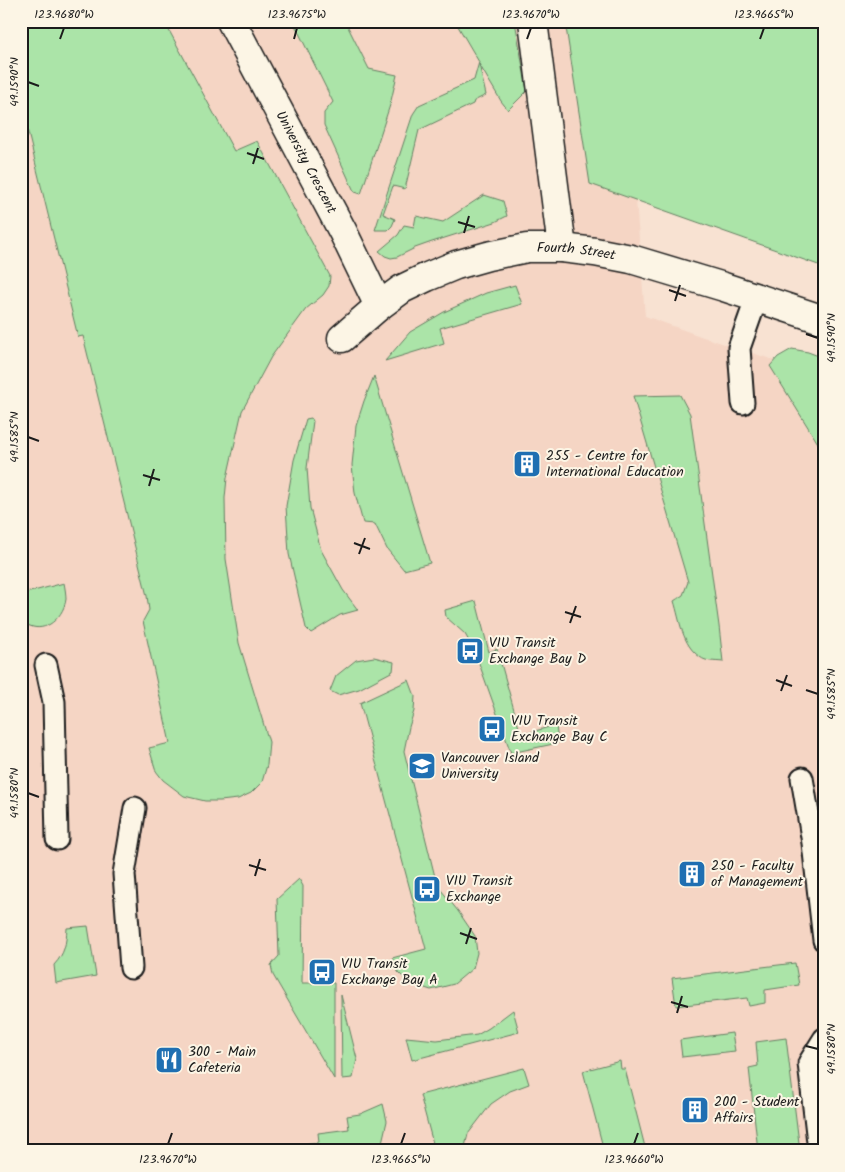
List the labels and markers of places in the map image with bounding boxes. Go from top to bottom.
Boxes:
place label: 255 - Centre for International Education [546,445,684,483]
building icon: 255 - Centre for International Education [512,449,542,479]
place label: VIU Transit Exchange Bay D [489,632,586,670]
bus stop icon: VIU Transit Exchange Bay D [455,636,485,666]
place label: VIU Transit Exchange Bay C [511,710,608,748]
bus stop icon: VIU Transit Exchange Bay C [477,714,507,744]
place label: Vancouver Island University [441,747,540,785]
school or university icon: Vancouver Island University [407,751,437,781]
place label: 250 - Faculty of Management [711,855,804,893]
building icon: 250 - Faculty of Management [677,859,707,889]
place label: VIU Transit Exchange [446,870,513,908]
bus stop icon: VIU Transit Exchange [412,874,442,904]
place label: VIU Transit Exchange Bay A [341,953,438,991]
bus stop icon: VIU Transit Exchange Bay A [307,957,337,987]
place label: 300 - Main Cafeteria [188,1041,256,1079]
restaurant icon: 300 - Main Cafeteria [154,1045,184,1075]
place label: 200 - Student Affairs [714,1091,800,1129]
building icon: 200 - Student Affairs [680,1095,710,1125]

